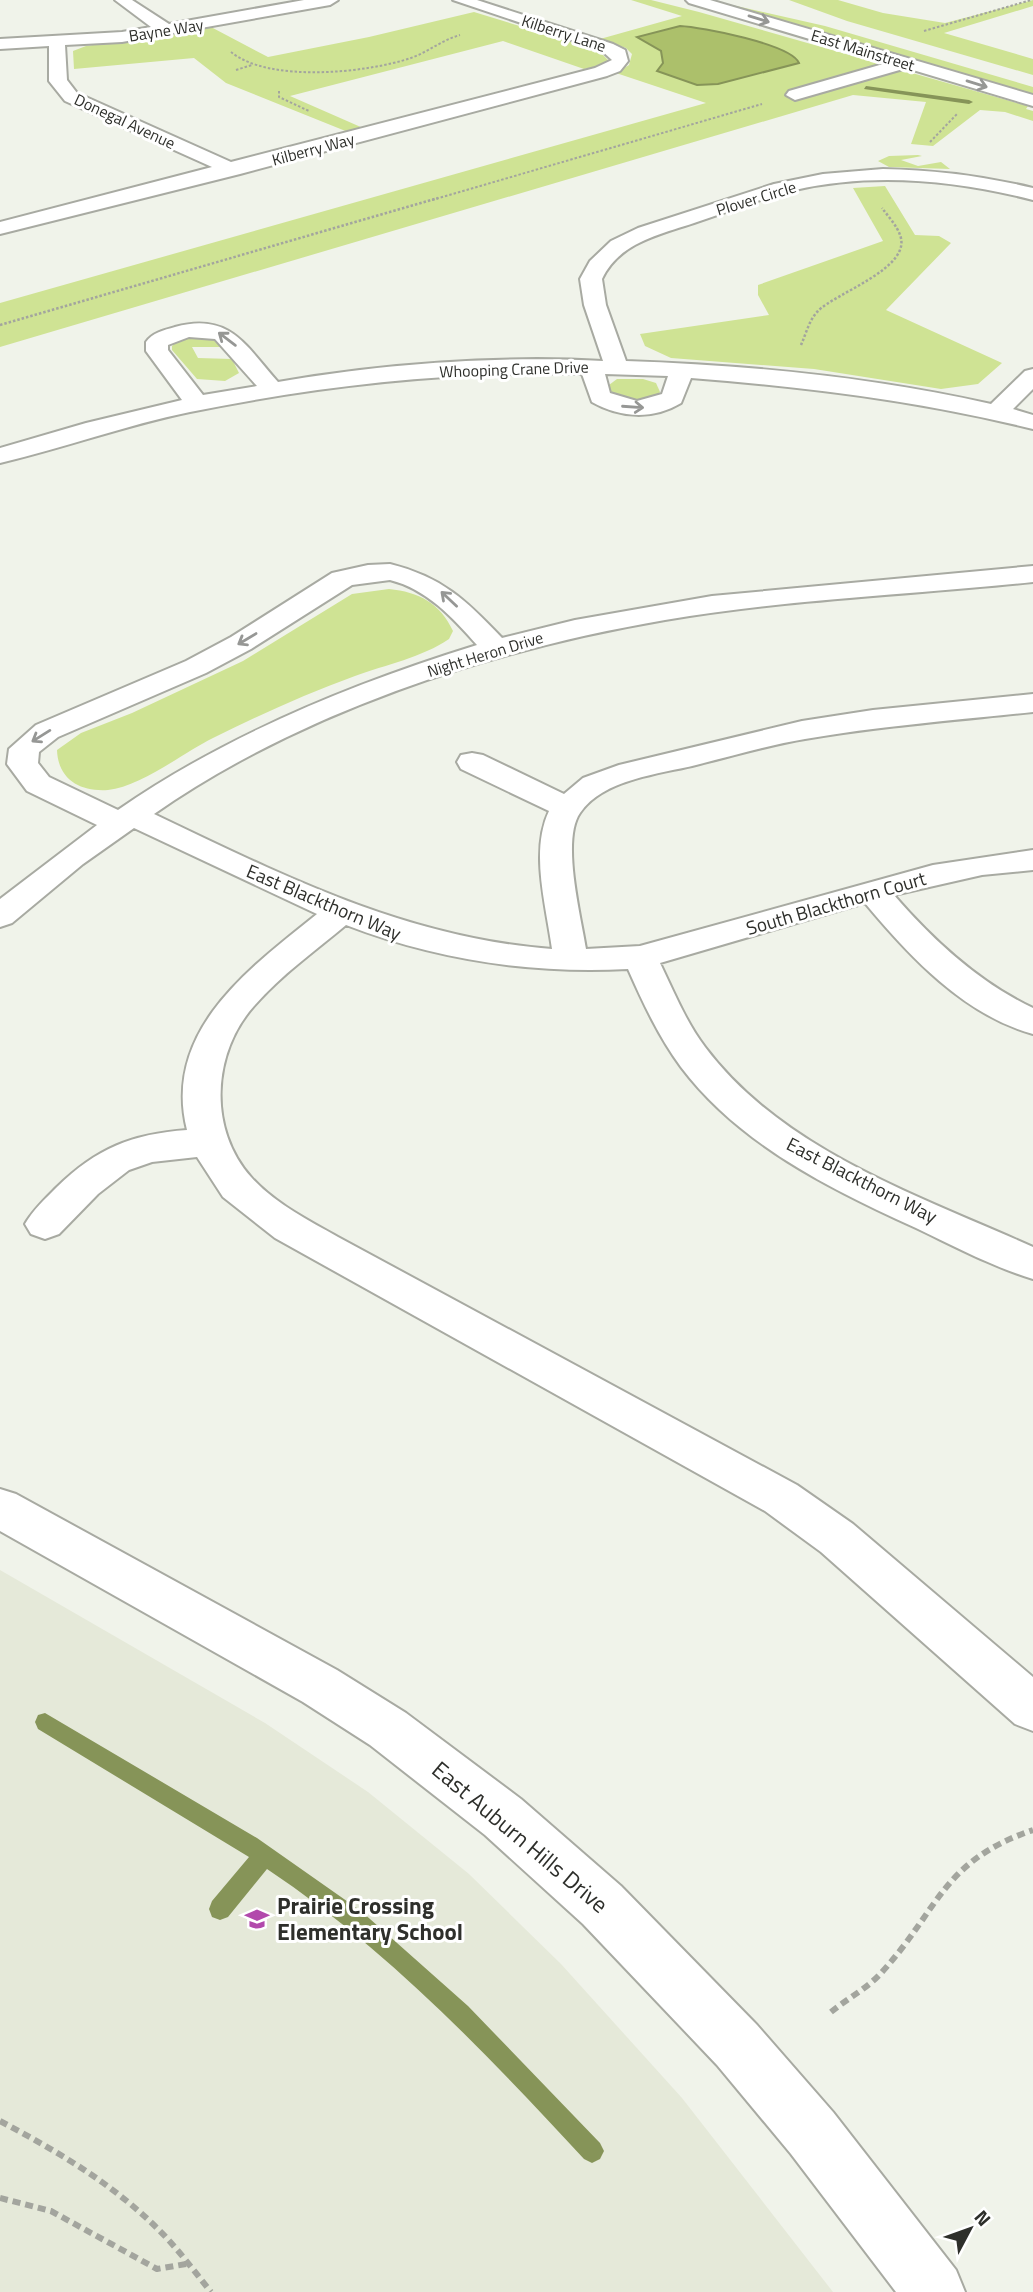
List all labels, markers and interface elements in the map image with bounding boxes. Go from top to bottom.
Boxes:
street label: Kilberry Lane [519,8,609,58]
street label: Bayne Way [127,12,205,48]
one-way arrow [748,14,770,27]
street label: East Mainstreet [808,23,918,77]
one-way arrow [966,79,988,92]
street label: Donegal Avenue [71,87,179,155]
street label: Kilberry Way [269,126,357,172]
street label: Plover Circle [713,174,799,222]
one-way arrow [217,332,236,347]
street label: Whooping Crane Drive [439,354,589,384]
one-way arrow [622,401,644,414]
one-way arrow [441,591,458,608]
street label: Night Heron Drive [424,625,546,683]
one-way arrow [237,632,257,646]
one-way arrow [32,728,51,743]
street label: East Blackthorn Way [242,856,406,947]
street label: South Blackthorn Court [743,863,929,942]
street label: East Blackthorn Way [782,1129,943,1230]
street label: East Auburn Hills Drive [424,1752,616,1921]
place label: Prairie Crossing Elementary School [277,1888,463,1949]
school or university icon: Prairie Crossing Elementary School [243,1905,271,1933]
north arrow [935,2194,1005,2264]
text: N [968,2203,998,2232]

